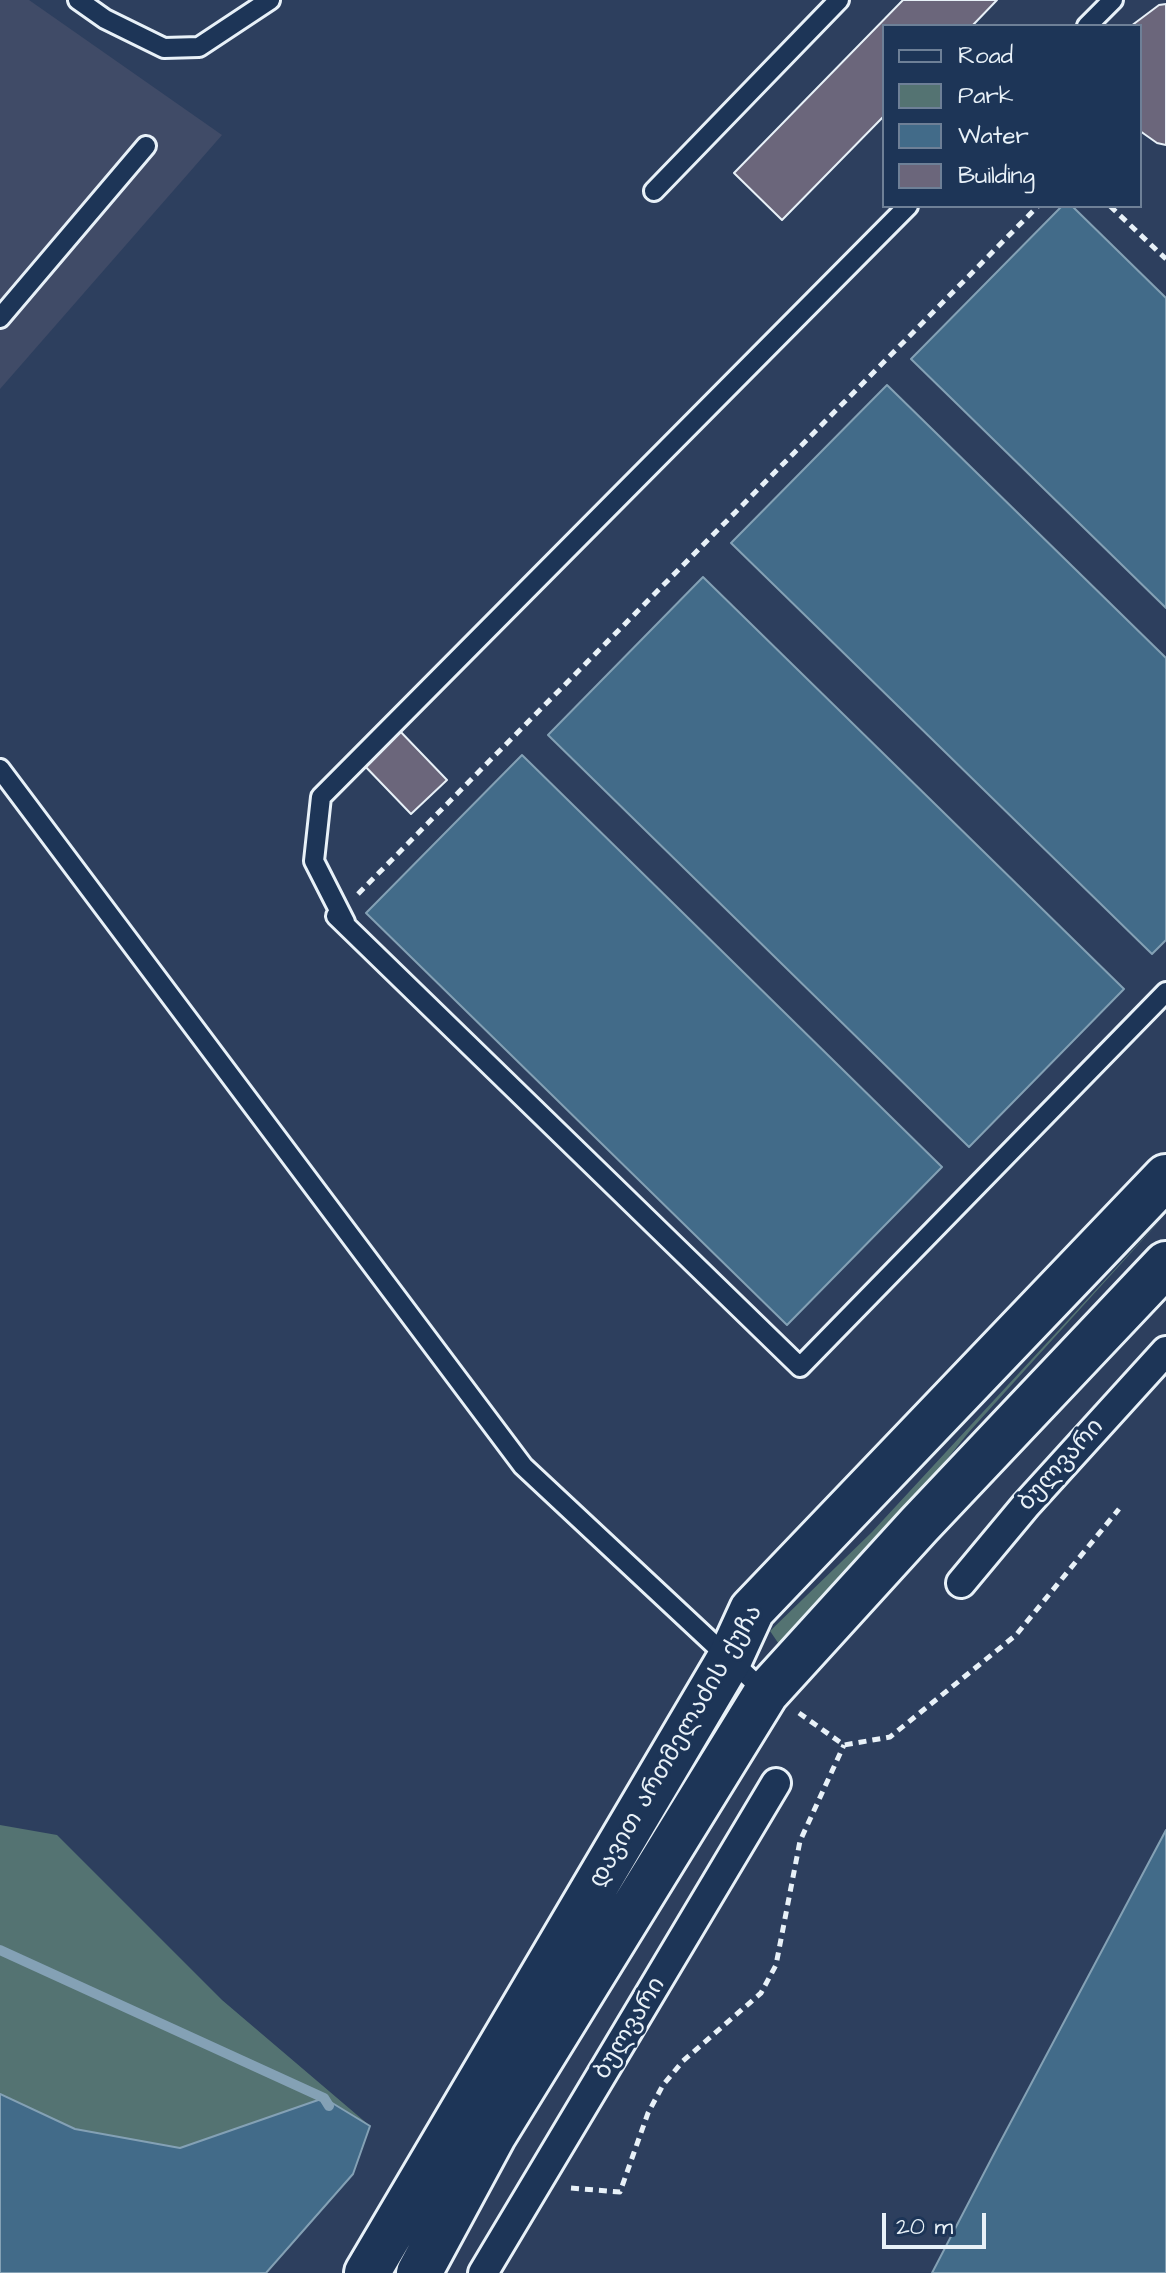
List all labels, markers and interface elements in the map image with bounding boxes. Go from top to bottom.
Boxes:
legend [882,24,1142,208]
text: Road [958,39,1013,73]
text: Park [958,79,1014,113]
text: Water [958,119,1029,153]
text: Building [958,159,1035,193]
street label: ბულვარი [1013,1414,1111,1518]
street label: დავით ართმელაძის ქუჩა [584,1601,770,1893]
street label: ბულვარი [589,1973,673,2085]
scale bar [886,2197,990,2247]
text: 20 m [896,2210,953,2244]

